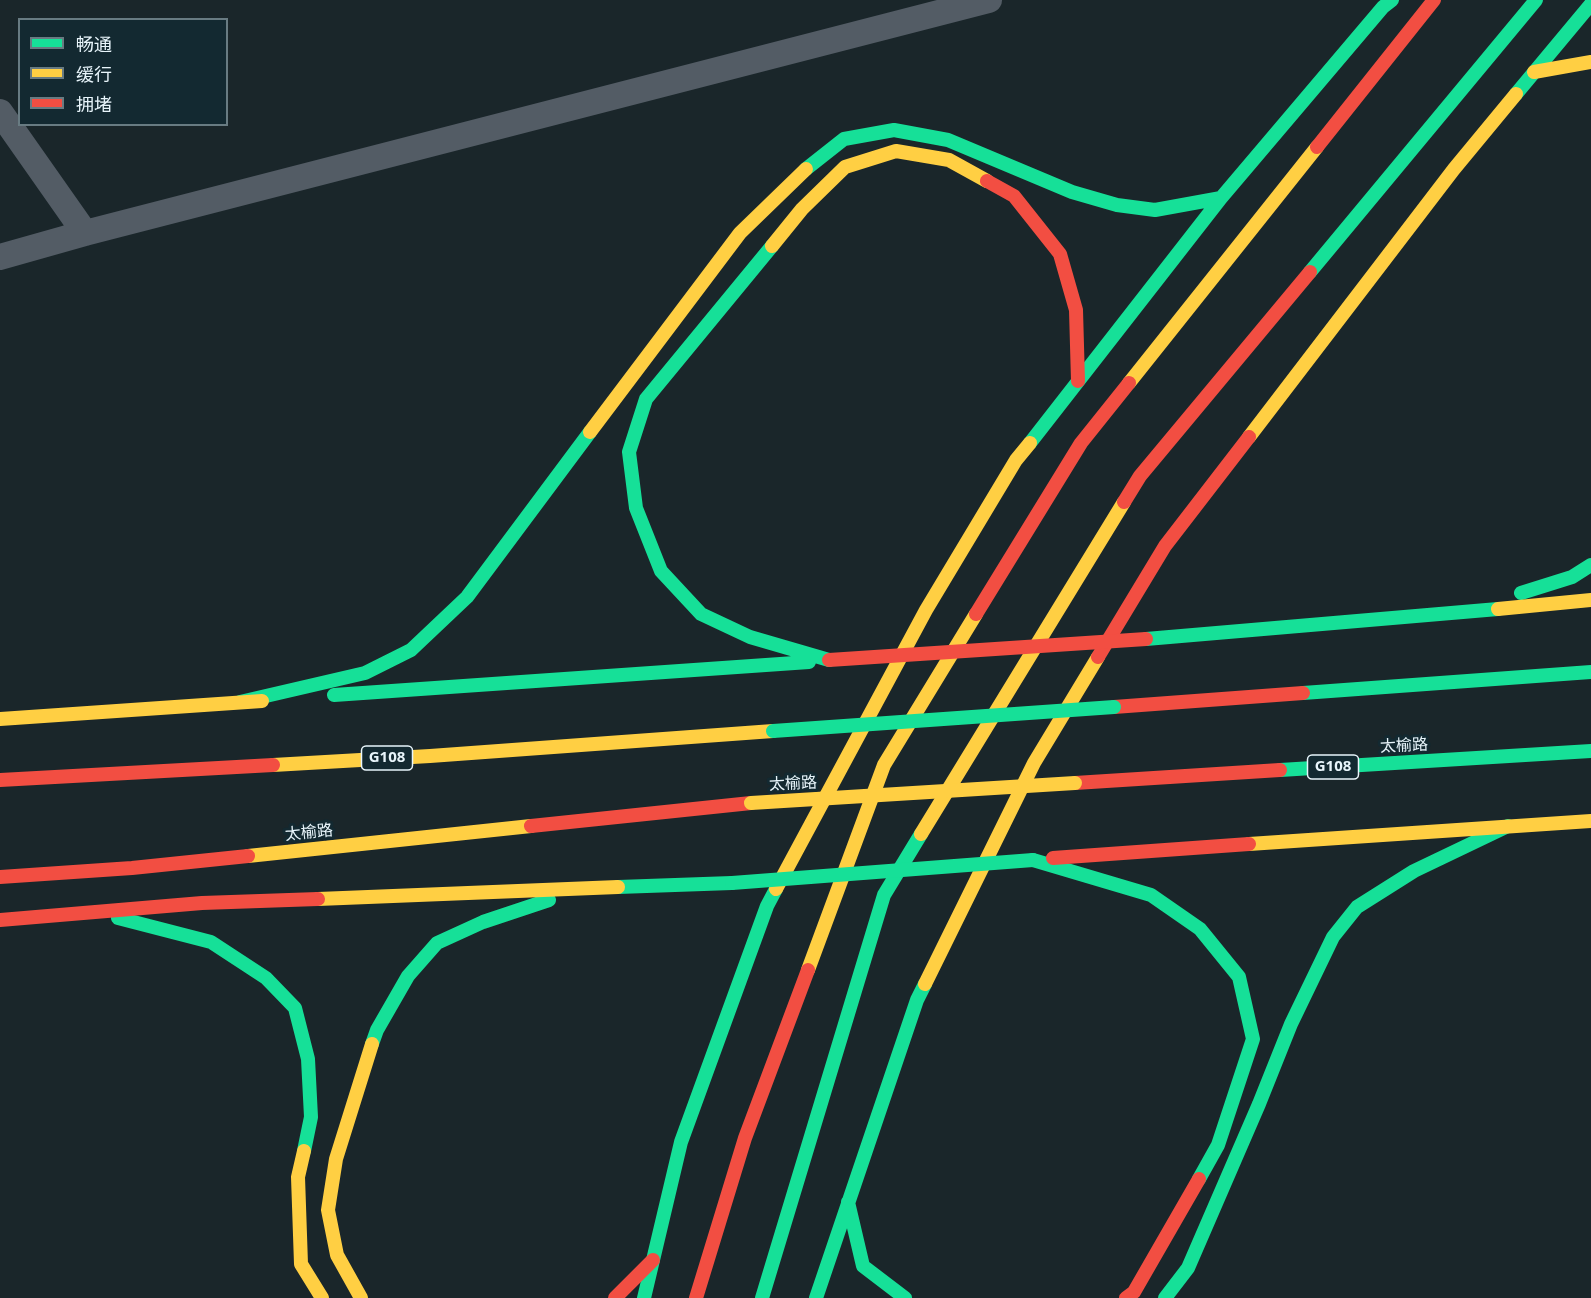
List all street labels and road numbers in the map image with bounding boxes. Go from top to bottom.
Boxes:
street label: 太榆路 [1380,735,1428,757]
road number: G108 [362,746,412,770]
road number: G108 [1308,755,1358,779]
street label: 太榆路 [769,773,817,795]
street label: 太榆路 [284,821,334,845]

